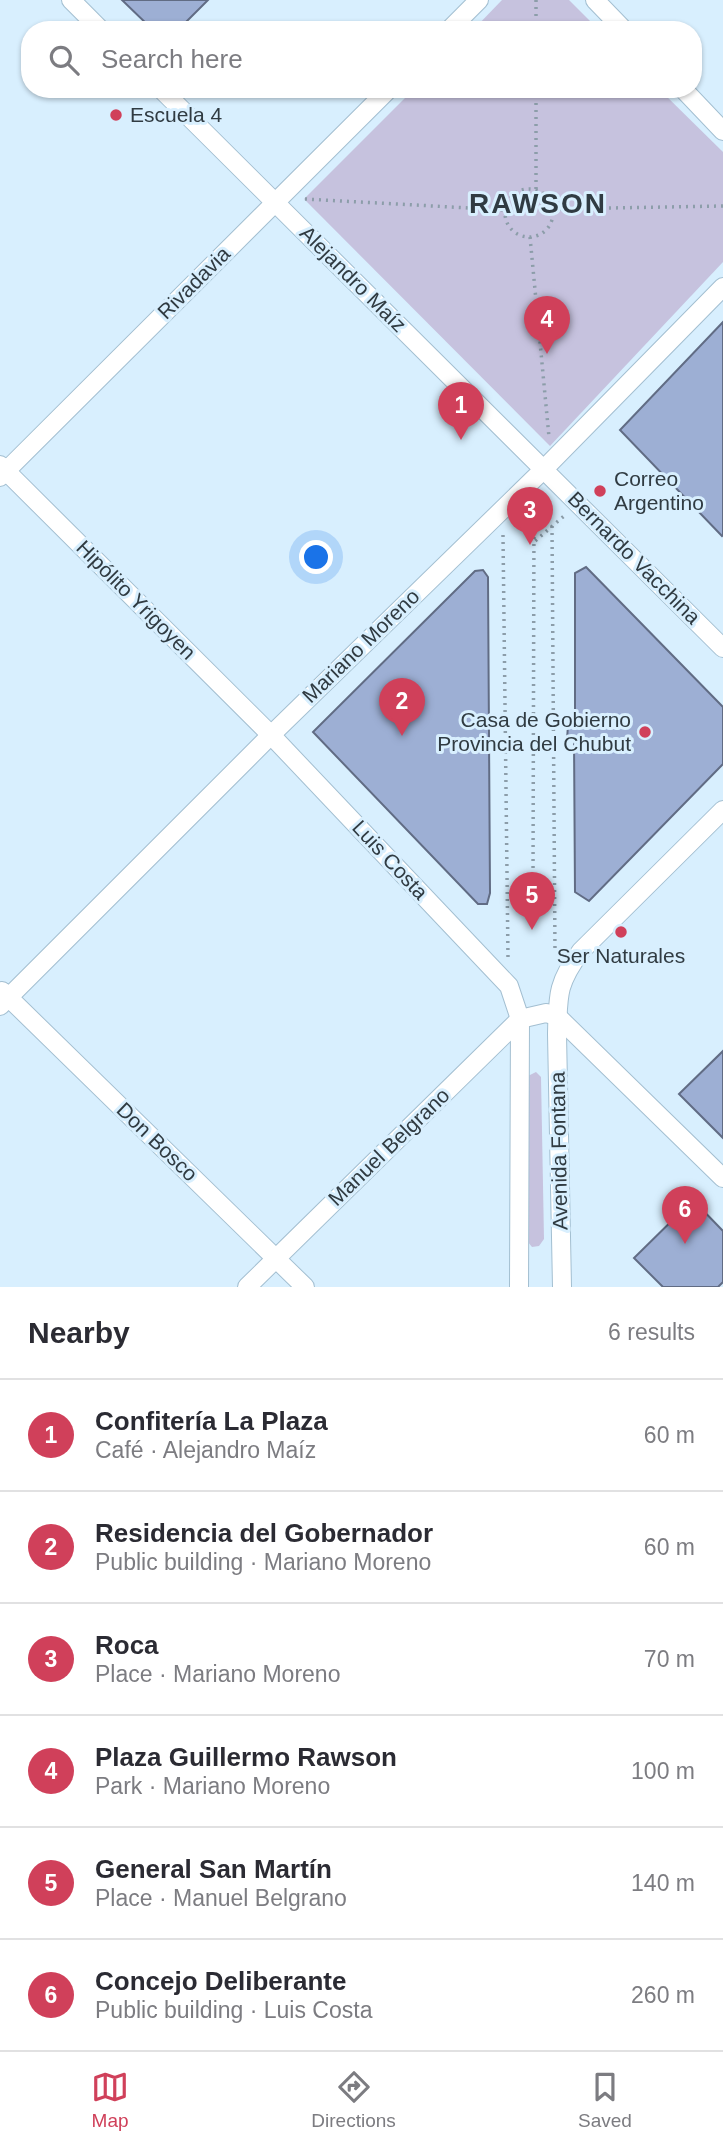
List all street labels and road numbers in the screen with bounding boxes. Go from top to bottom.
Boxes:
street label: Alejandro Maíz [296,221,411,336]
street label: Rivadavia [153,242,235,323]
street label: Bernardo Vacchina [564,487,705,629]
street label: Hipólito Yrigoyen [72,536,200,664]
street label: Mariano Moreno [298,584,424,707]
street label: Luis Costa [348,816,433,904]
street label: Avenida Fontana [546,1071,571,1230]
street label: Manuel Belgrano [324,1083,454,1210]
street label: Don Bosco [112,1098,202,1186]

